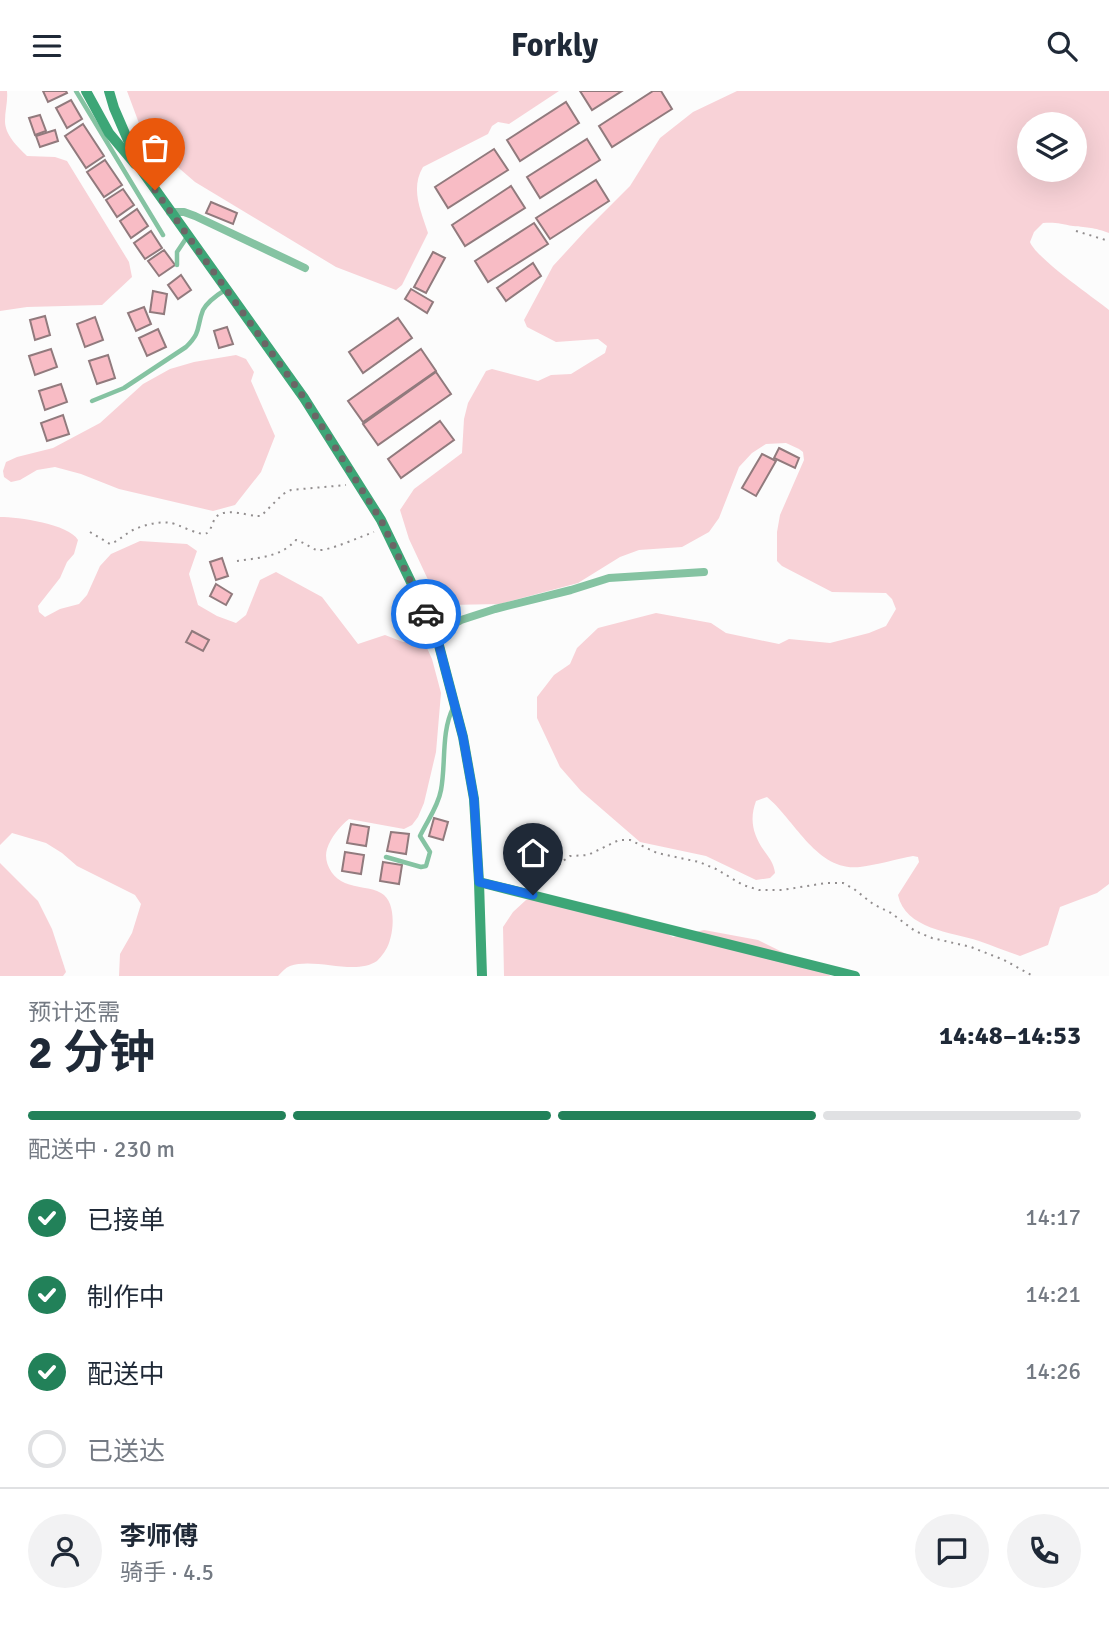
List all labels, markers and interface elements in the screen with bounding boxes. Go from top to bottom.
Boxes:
text: Forkly [511,26,598,65]
icon: menu [28,27,66,65]
icon: search [1043,27,1081,65]
map controls [1017,112,1087,182]
button: layers [1017,112,1087,182]
pin [125,118,185,190]
icon: bag [136,129,174,167]
courier [391,579,461,649]
icon: car [407,595,445,633]
pin [503,823,563,895]
icon: home [514,834,552,872]
text: 预计还需 [28,998,120,1027]
text: 14:48–14:53 [939,1020,1081,1052]
text: 2 分钟 [28,1025,155,1081]
text: 配送中 · 230 m [28,1135,175,1164]
icon: check [28,1199,66,1237]
text: 14:17 [1025,1203,1081,1232]
text: 已接单 [87,1205,165,1237]
icon: check [28,1276,66,1314]
text: 14:21 [1025,1280,1081,1309]
text: 制作中 [87,1282,165,1314]
icon: check [28,1353,66,1391]
text: 14:26 [1025,1357,1081,1386]
text: 配送中 [87,1359,165,1391]
text: 已送达 [87,1436,165,1468]
button: person [28,1514,102,1588]
button: chat [915,1514,989,1588]
button: phone [1007,1514,1081,1588]
text: 李师傅 [120,1521,198,1553]
text: 骑手 · 4.5 [120,1558,214,1587]

